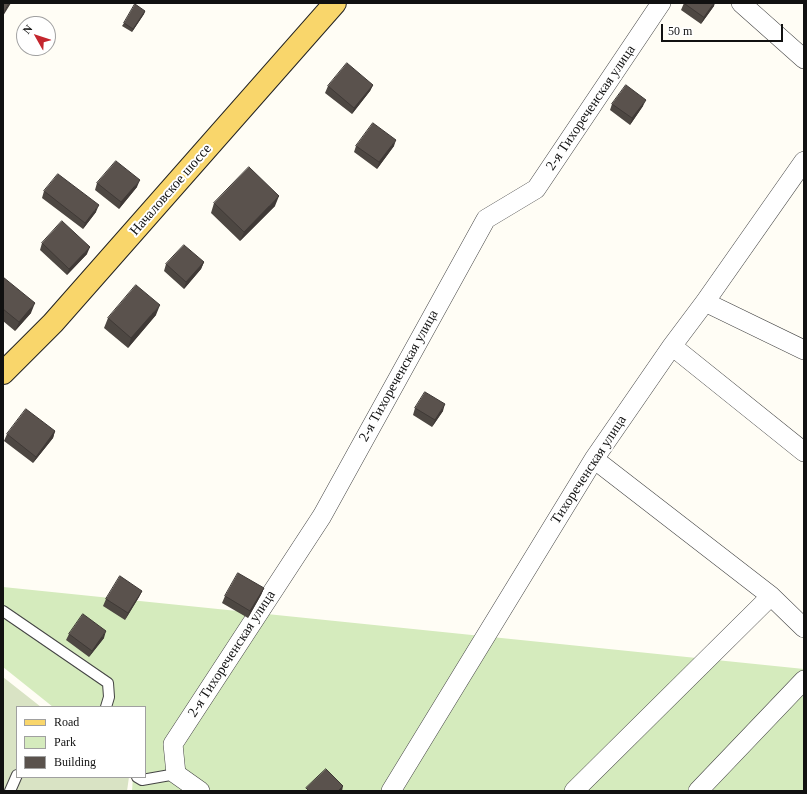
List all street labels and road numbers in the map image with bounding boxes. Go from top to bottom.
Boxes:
street label: 2-я Тихореченская улица [543,42,639,174]
street label: Началовское шоссе [127,141,215,239]
street label: 2-я Тихореченская улица [356,307,442,445]
street label: Тихореченская улица [548,412,630,528]
street label: 2-я Тихореченская улица [185,587,279,721]

